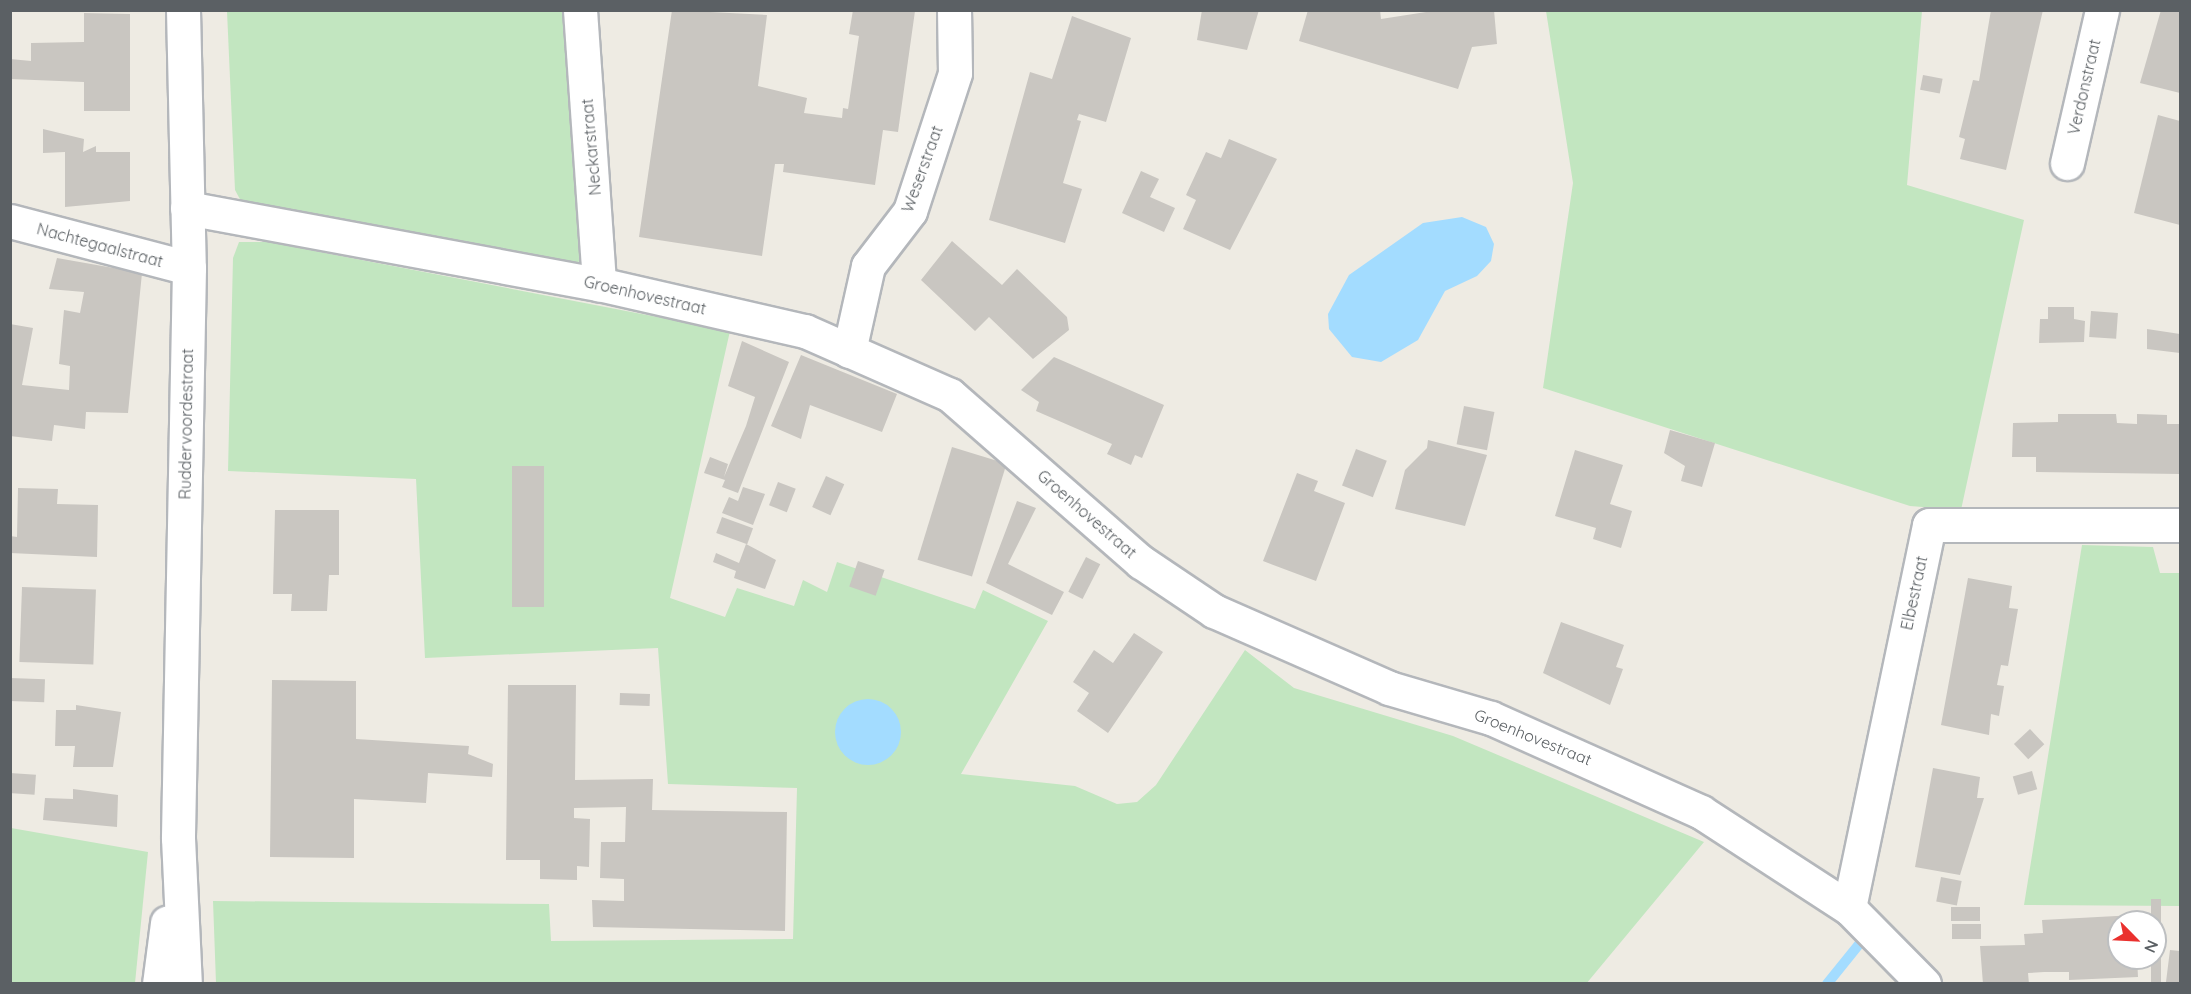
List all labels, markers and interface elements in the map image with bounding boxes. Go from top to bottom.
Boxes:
street label: Verdonstraat [2064,37,2104,137]
street label: Neckarstraat [577,98,605,196]
street label: Weserstraat [897,123,947,215]
street label: Nachtegaalstraat [35,219,165,271]
street label: Groenhovestraat [582,272,708,318]
street label: Ruddervoordestraat [175,348,197,500]
street label: Groenhovestraat [1034,466,1140,562]
street label: Elbestraat [1897,554,1931,632]
street label: Groenhovestraat [1472,705,1594,769]
north arrow [2107,910,2167,970]
text: N [2140,937,2163,956]

